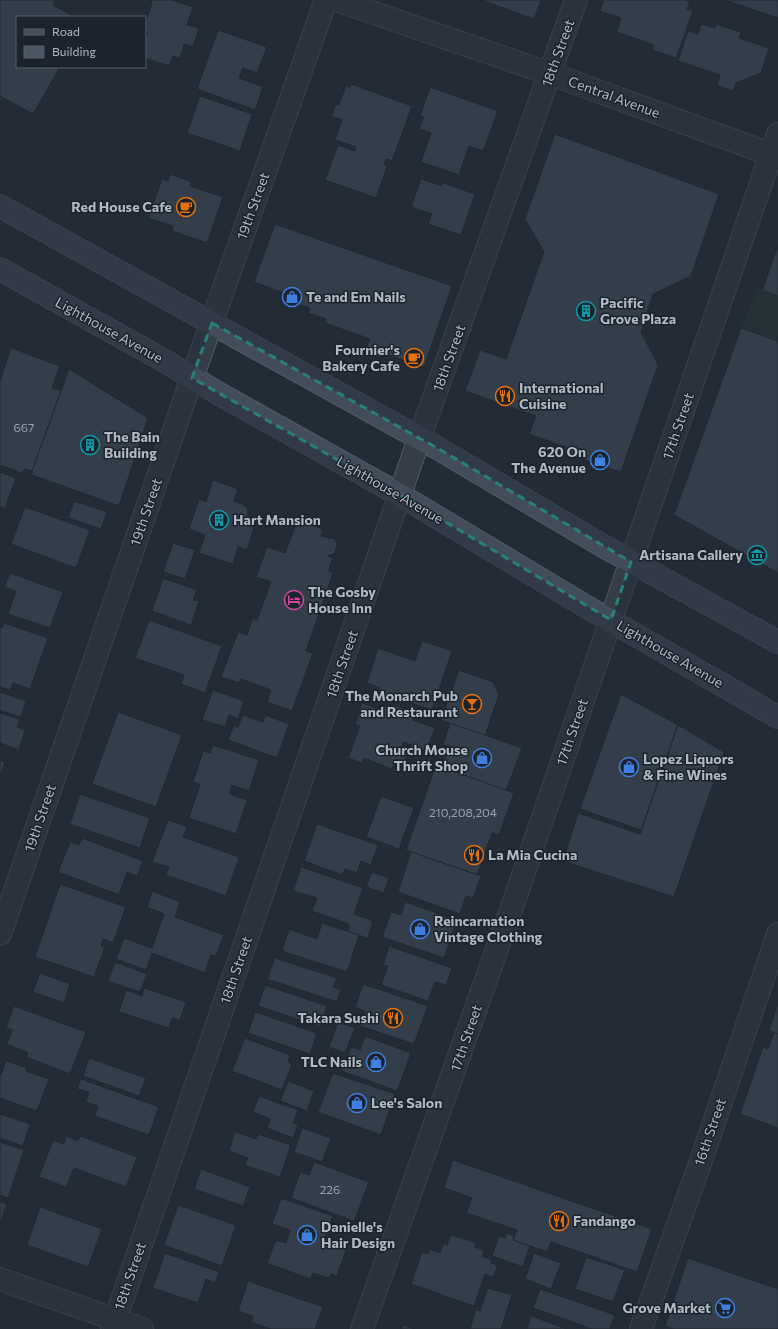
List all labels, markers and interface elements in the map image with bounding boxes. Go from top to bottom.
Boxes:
legend [16,16,146,68]
street label: 18th Street [537,17,578,89]
text: Road [52,24,80,38]
text: Building [52,44,96,58]
street label: Central Avenue [566,72,662,121]
street label: 19th Street [232,170,273,242]
cafe icon: Red House Cafe [175,196,197,218]
place label: Red House Cafe [71,198,172,215]
shop icon: Te and Em Nails [281,286,303,308]
place label: Te and Em Nails [306,288,406,305]
street label: Lighthouse Avenue [53,293,166,366]
place label: Pacific Grove Plaza [600,294,676,327]
building icon: Pacific Grove Plaza [575,300,597,322]
street label: 18th Street [428,322,469,394]
place label: Fournier's Bakery Cafe [322,341,400,374]
cafe icon: Fournier's Bakery Cafe [403,347,425,369]
place label: International Cuisine [519,379,603,412]
restaurant icon: International Cuisine [494,385,516,407]
street label: 17th Street [658,390,697,461]
house number: 667 [14,420,34,434]
place label: The Bain Building [104,428,160,461]
building icon: The Bain Building [79,434,101,456]
place label: 620 On The Avenue [511,443,586,476]
shop icon: 620 On The Avenue [589,449,611,471]
street label: Lighthouse Avenue [334,452,447,527]
street label: 19th Street [126,475,165,548]
building icon: Hart Mansion [208,509,230,531]
place label: Hart Mansion [233,511,321,528]
museum icon: Artisana Gallery [746,544,768,566]
place label: Artisana Gallery [639,546,743,563]
place label: The Gosby House Inn [308,583,376,616]
hotel icon: The Gosby House Inn [283,589,305,611]
street label: Lighthouse Avenue [614,616,727,691]
street label: 18th Street [322,627,361,700]
place label: The Monarch Pub and Restaurant [345,687,458,720]
bar icon: The Monarch Pub and Restaurant [461,693,483,715]
street label: 17th Street [552,696,591,767]
place label: Church Mouse Thrift Shop [376,741,468,774]
shop icon: Church Mouse Thrift Shop [471,747,493,769]
place label: Lopez Liquors & Fine Wines [643,750,734,783]
shop icon: Lopez Liquors & Fine Wines [618,756,640,778]
street label: 19th Street [20,781,59,854]
house number: 210,208,204 [429,805,497,819]
restaurant icon: La Mia Cucina [463,844,485,866]
place label: La Mia Cucina [488,846,577,863]
place label: Reincarnation Vintage Clothing [434,912,543,945]
shop icon: Reincarnation Vintage Clothing [409,918,431,940]
street label: 18th Street [216,933,255,1006]
street label: 17th Street [446,1002,485,1073]
restaurant icon: Takara Sushi [382,1007,404,1029]
place label: Takara Sushi [298,1009,379,1026]
shop icon: TLC Nails [365,1051,387,1073]
place label: TLC Nails [301,1053,362,1070]
shop icon: Lee's Salon [346,1092,368,1114]
place label: Lee's Salon [371,1094,442,1111]
street label: 16th Street [690,1095,729,1168]
house number: 226 [320,1182,340,1196]
restaurant icon: Fandango [548,1210,570,1232]
place label: Fandango [573,1212,636,1229]
place label: Danielle's Hair Design [321,1218,395,1251]
shop icon: Danielle's Hair Design [296,1224,318,1246]
street label: 18th Street [110,1239,149,1312]
supermarket icon: Grove Market [714,1297,736,1319]
place label: Grove Market [622,1299,711,1316]

